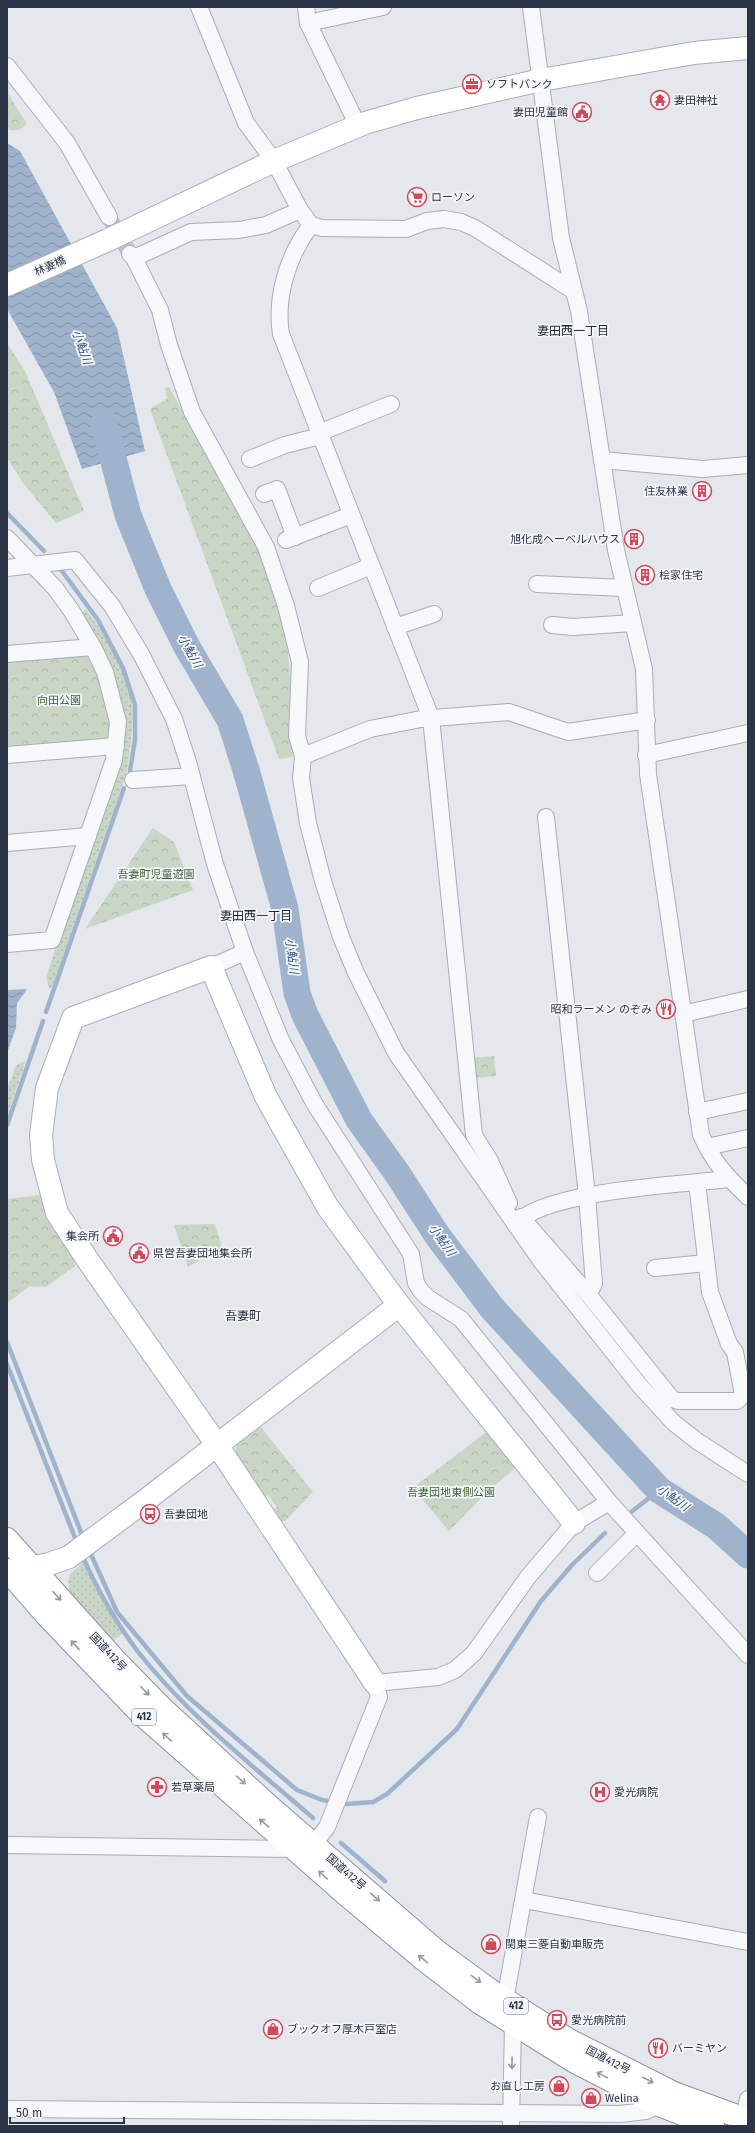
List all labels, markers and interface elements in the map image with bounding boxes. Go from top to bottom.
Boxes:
office icon: ソフトバンク [461,73,483,95]
place label: ソフトバンク [486,78,553,91]
temple icon: 妻田神社 [649,89,671,111]
place label: 妻田神社 [674,94,718,107]
public building icon: 妻田児童館 [571,101,593,123]
place label: 妻田児童館 [513,106,568,119]
supermarket icon: ローソン [406,186,428,208]
place label: ローソン [431,191,475,204]
street label: 林妻橋 [32,253,68,279]
district label: 妻田西一丁目 [537,324,609,338]
water label: 小鮎川 [69,328,95,368]
building icon: 住友林業 [691,480,713,502]
place label: 住友林業 [644,485,688,498]
building icon: 旭化成ヘーベルハウス [623,528,645,550]
place label: 旭化成ヘーベルハウス [510,533,620,546]
building icon: 桧家住宅 [634,564,656,586]
place label: 桧家住宅 [659,569,703,582]
water label: 小鮎川 [175,632,206,672]
park label: 向田公園 [37,694,81,707]
park label: 吾妻町児童遊園 [118,868,195,881]
district label: 妻田西一丁目 [220,909,292,923]
water label: 小鮎川 [283,937,302,977]
restaurant icon: 昭和ラーメン のぞみ [655,998,677,1020]
place label: 昭和ラーメン のぞみ [551,1003,652,1016]
water label: 小鮎川 [426,1221,459,1260]
public building icon: 集会所 [102,1225,124,1247]
place label: 集会所 [66,1230,100,1243]
public building icon: 県営吾妻団地集会所 [128,1242,150,1264]
place label: 県営吾妻団地集会所 [153,1247,253,1260]
district label: 吾妻町 [225,1309,261,1323]
water label: 小鮎川 [654,1482,693,1515]
park label: 吾妻団地東側公園 [407,1486,495,1499]
bus stop icon: 吾妻団地 [139,1503,161,1525]
place label: 吾妻団地 [164,1508,208,1521]
one-way arrow [52,1591,62,1601]
street label: 国道412号 [87,1630,129,1674]
one-way arrow [70,1640,79,1650]
one-way arrow [140,1686,150,1696]
road number: 412 [132,1709,156,1725]
one-way arrow [162,1733,172,1742]
one-way arrow [235,1775,246,1784]
pharmacy icon: 若草薬局 [146,1776,168,1798]
place label: 若草薬局 [171,1781,215,1794]
hospital icon: 愛光病院 [589,1781,611,1803]
place label: 愛光病院 [614,1786,658,1799]
one-way arrow [258,1819,269,1828]
street label: 国道412号 [323,1851,369,1893]
one-way arrow [318,1870,329,1879]
one-way arrow [369,1893,380,1902]
shop icon: 関東三菱自動車販売 [480,1933,502,1955]
place label: 関東三菱自動車販売 [505,1938,604,1951]
one-way arrow [417,1954,428,1963]
one-way arrow [470,1975,481,1983]
road number: 412 [504,1998,528,2014]
bus stop icon: 愛光病院前 [546,2009,568,2031]
place label: 愛光病院前 [571,2014,626,2027]
shop icon: ブックオフ厚木戸室店 [262,2018,284,2040]
place label: ブックオフ厚木戸室店 [287,2023,397,2036]
restaurant icon: バーミヤン [647,2037,669,2059]
place label: バーミヤン [672,2042,727,2055]
street label: 国道412号 [583,2043,633,2077]
one-way arrow [508,2056,516,2069]
one-way arrow [596,2071,608,2079]
shop icon: お直し工房 [548,2075,570,2097]
one-way arrow [642,2077,654,2084]
place label: お直し工房 [490,2080,545,2093]
shop icon: Welina [580,2087,602,2109]
place label: Welina [605,2092,639,2105]
scale bar [10,2099,124,2125]
text: 50 m [16,2106,42,2120]

